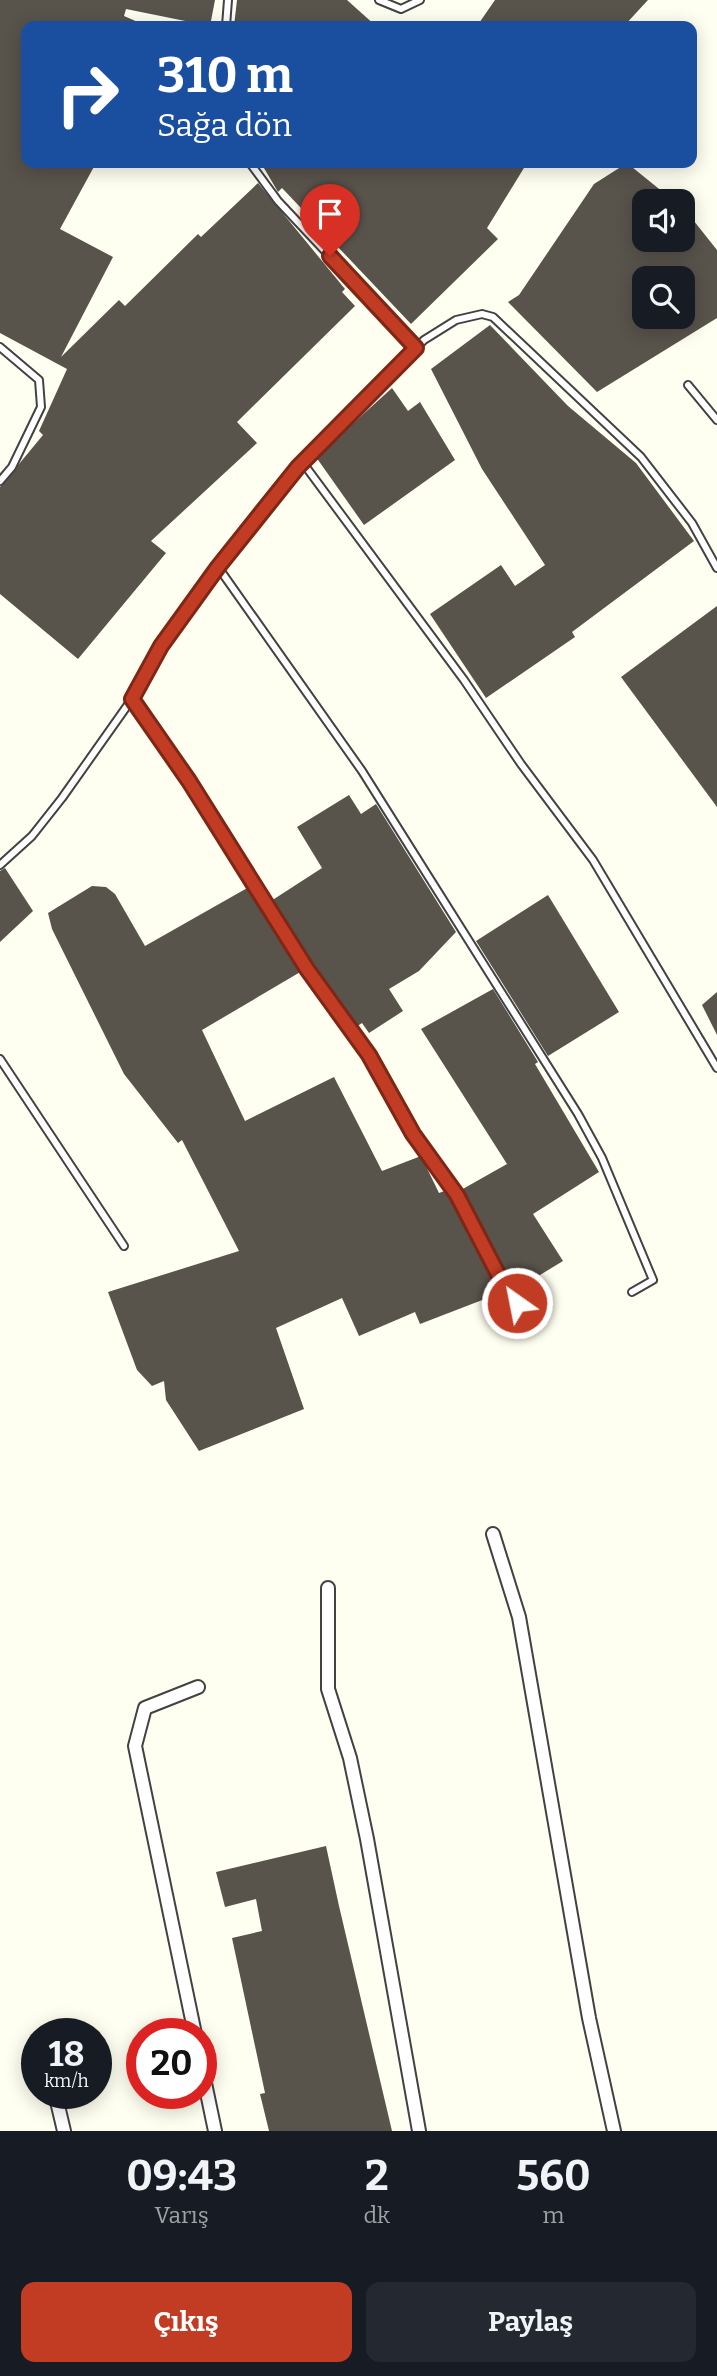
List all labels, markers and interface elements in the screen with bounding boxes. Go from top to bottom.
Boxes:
text: 310 m [157,46,293,105]
icon: right [42,49,133,140]
text: Sağa dön [157,106,292,144]
pin [300,184,360,256]
map controls [632,189,695,329]
button: sound [632,189,695,252]
icon: arrive [311,195,349,233]
button: search [632,266,695,329]
position arrow [480,1266,554,1340]
speed limit sign: 20 [126,2018,217,2109]
text: 18 [48,2033,85,2075]
text: km/h [44,2070,89,2092]
text: 09:43 [126,2151,237,2201]
text: 2 [365,2151,389,2201]
text: 560 [516,2151,591,2201]
text: Varış [154,2201,209,2229]
text: dk [363,2201,390,2229]
text: m [543,2201,565,2229]
button: Çıkış [21,2282,352,2362]
button: Paylaş [366,2282,696,2362]

